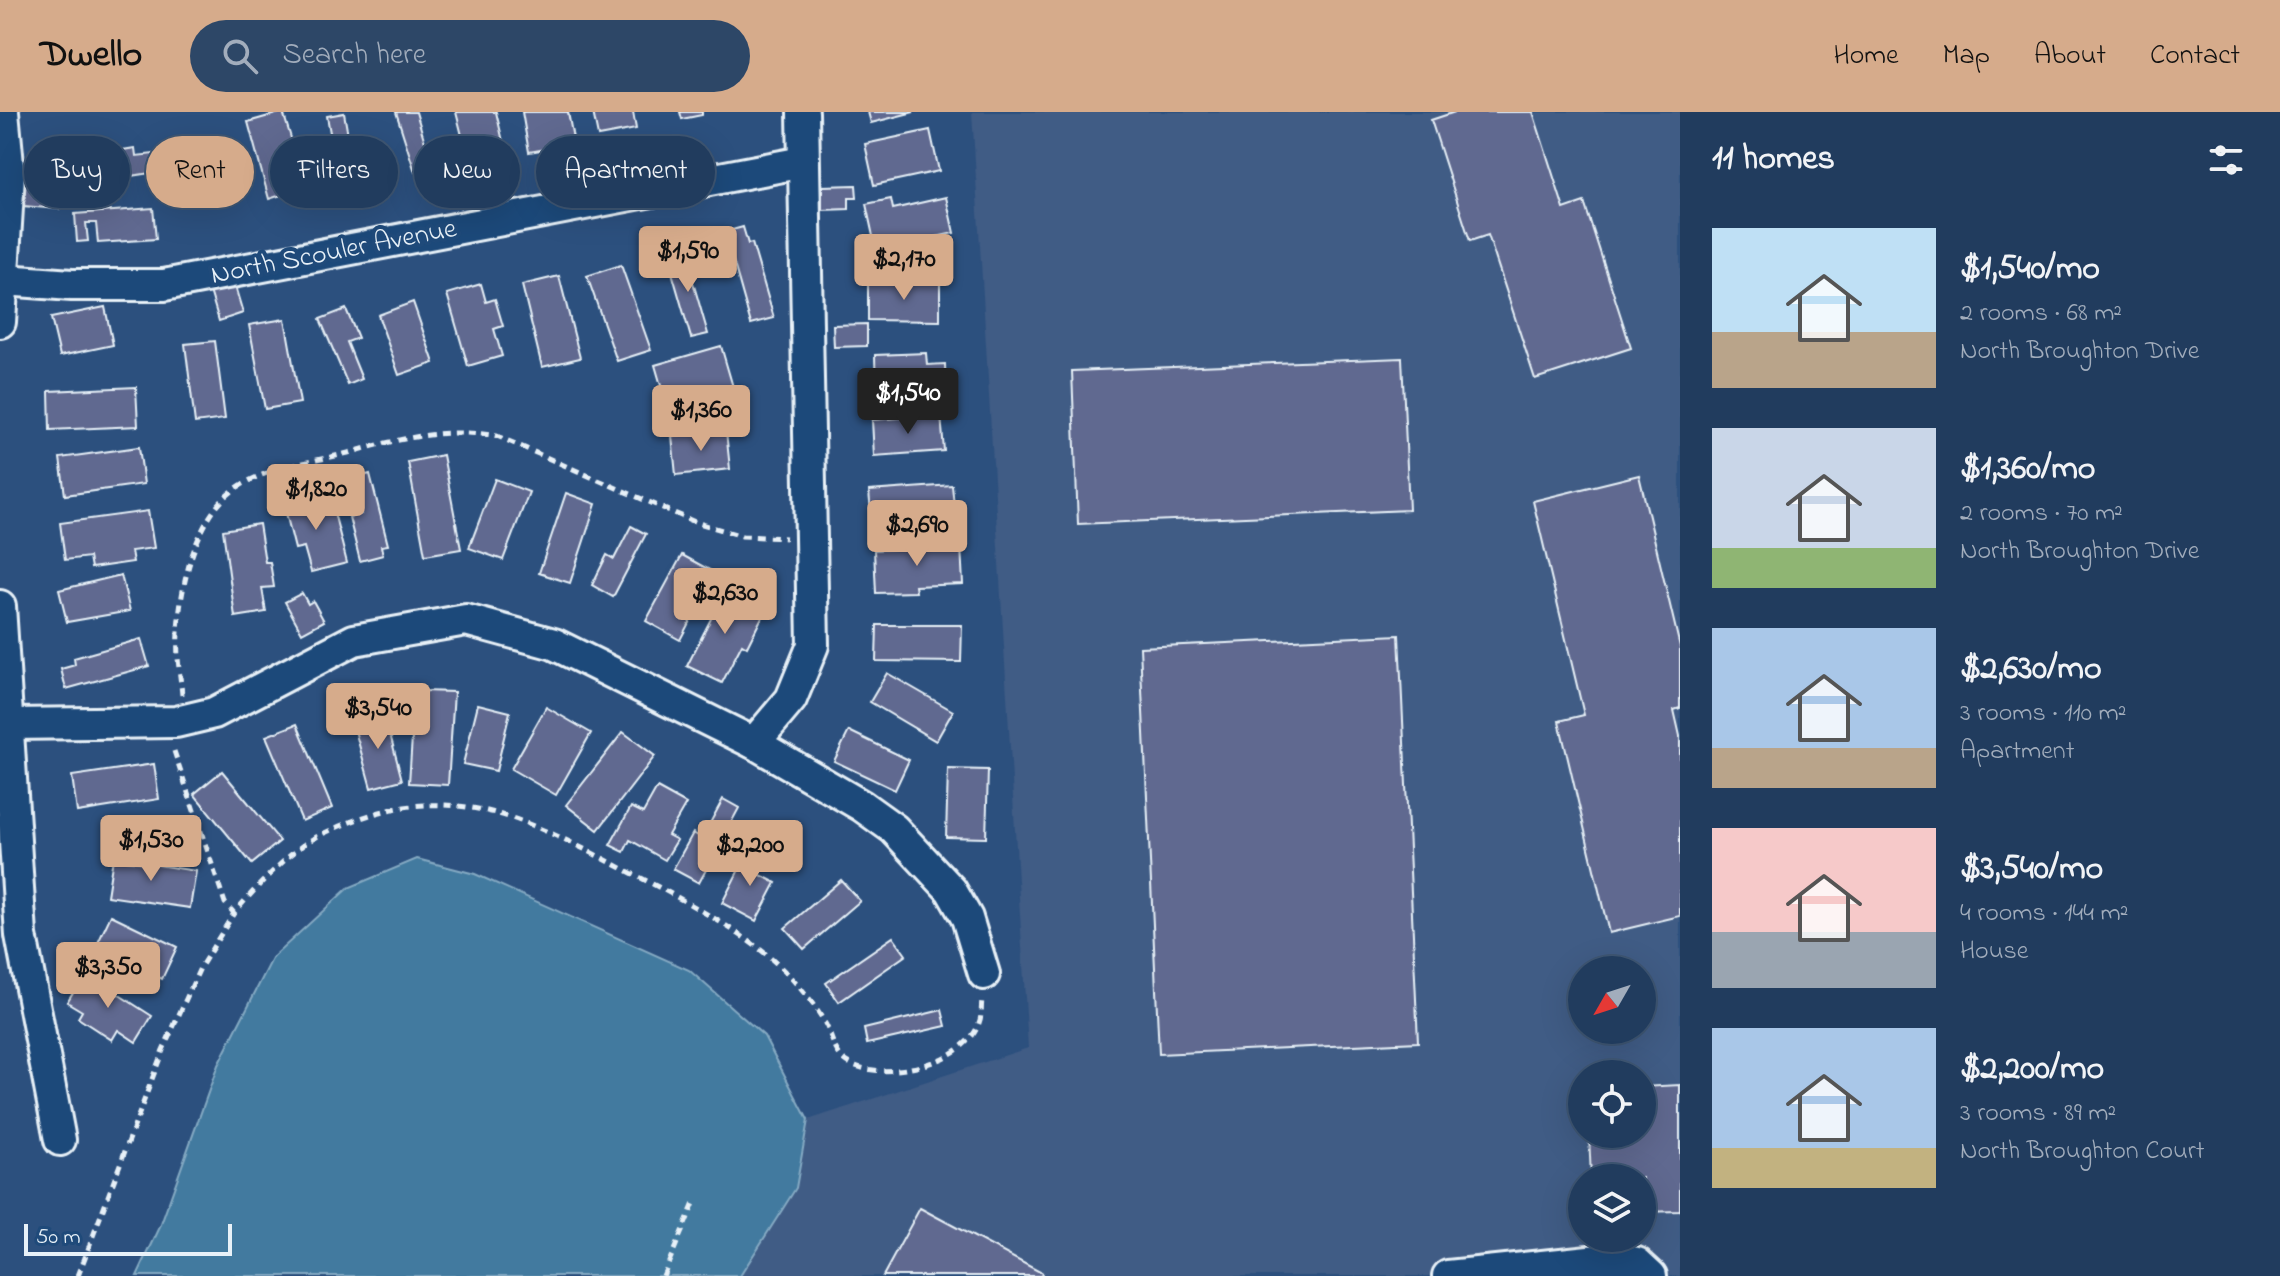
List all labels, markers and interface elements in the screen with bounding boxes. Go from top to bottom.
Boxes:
search box [190,20,750,92]
text: Dwello [40,28,142,84]
icon: search [218,34,262,78]
text: Search here [282,34,426,78]
text: Home [1833,36,1899,77]
text: Map [1943,36,1990,77]
text: About [2034,36,2106,77]
text: Contact [2150,36,2240,77]
text: 11 homes [1712,135,1835,185]
chip: Buy [24,136,130,208]
chip: Rent [146,136,254,208]
chip: Filters [270,136,398,208]
chip: New [414,136,520,208]
chip: Apartment [536,136,715,208]
icon: filters [2204,138,2248,182]
street label: North Scouler Avenue [208,209,461,297]
pin: $1,590 [623,226,753,294]
text: $1,590 [657,233,719,271]
pin: $2,170 [839,234,969,302]
text: $2,170 [872,241,936,279]
text: $1,540/mo [1960,245,2100,295]
icon: home [1776,260,1872,356]
text: 2 rooms · 68 m² [1960,295,2122,333]
text: North Broughton Drive [1960,333,2199,371]
pin: $1,540 [843,368,973,436]
text: $1,540 [875,375,941,413]
pin: $1,360 [636,385,766,453]
text: $1,360 [670,392,732,430]
text: $1,360/mo [1960,445,2096,495]
icon: home [1776,460,1872,556]
pin: $1,820 [251,464,381,532]
text: $1,820 [285,471,347,509]
text: 2 rooms · 70 m² [1960,495,2123,533]
pin: $2,690 [852,500,982,568]
text: $2,690 [885,507,949,545]
text: North Broughton Drive [1960,533,2199,571]
pin: $2,630 [660,568,790,636]
text: $2,630 [692,575,758,613]
text: $2,630/mo [1960,645,2102,695]
icon: home [1776,660,1872,756]
pin: $3,540 [313,683,443,751]
text: $3,540 [344,690,412,728]
text: 3 rooms · 110 m² [1960,695,2126,733]
text: Apartment [1960,733,2074,771]
pin: $1,530 [86,815,216,883]
pin: $2,200 [685,820,815,888]
text: $1,530 [118,822,184,860]
text: $2,200 [716,827,784,865]
text: $3,540/mo [1960,845,2103,895]
icon: home [1776,860,1872,956]
text: 4 rooms · 144 m² [1960,895,2128,933]
text: House [1960,933,2028,971]
pin: $3,350 [43,942,173,1010]
text: $3,350 [74,949,142,987]
north arrow [1568,956,1656,1044]
map controls [1568,956,1656,1252]
text: $2,200/mo [1960,1045,2104,1095]
button: locate [1568,1060,1656,1148]
icon: home [1776,1060,1872,1156]
text: 3 rooms · 89 m² [1960,1095,2116,1133]
text: North Broughton Court [1960,1133,2205,1171]
button: layers [1568,1164,1656,1252]
scale bar [24,1220,232,1256]
text: 50 m [36,1222,81,1254]

